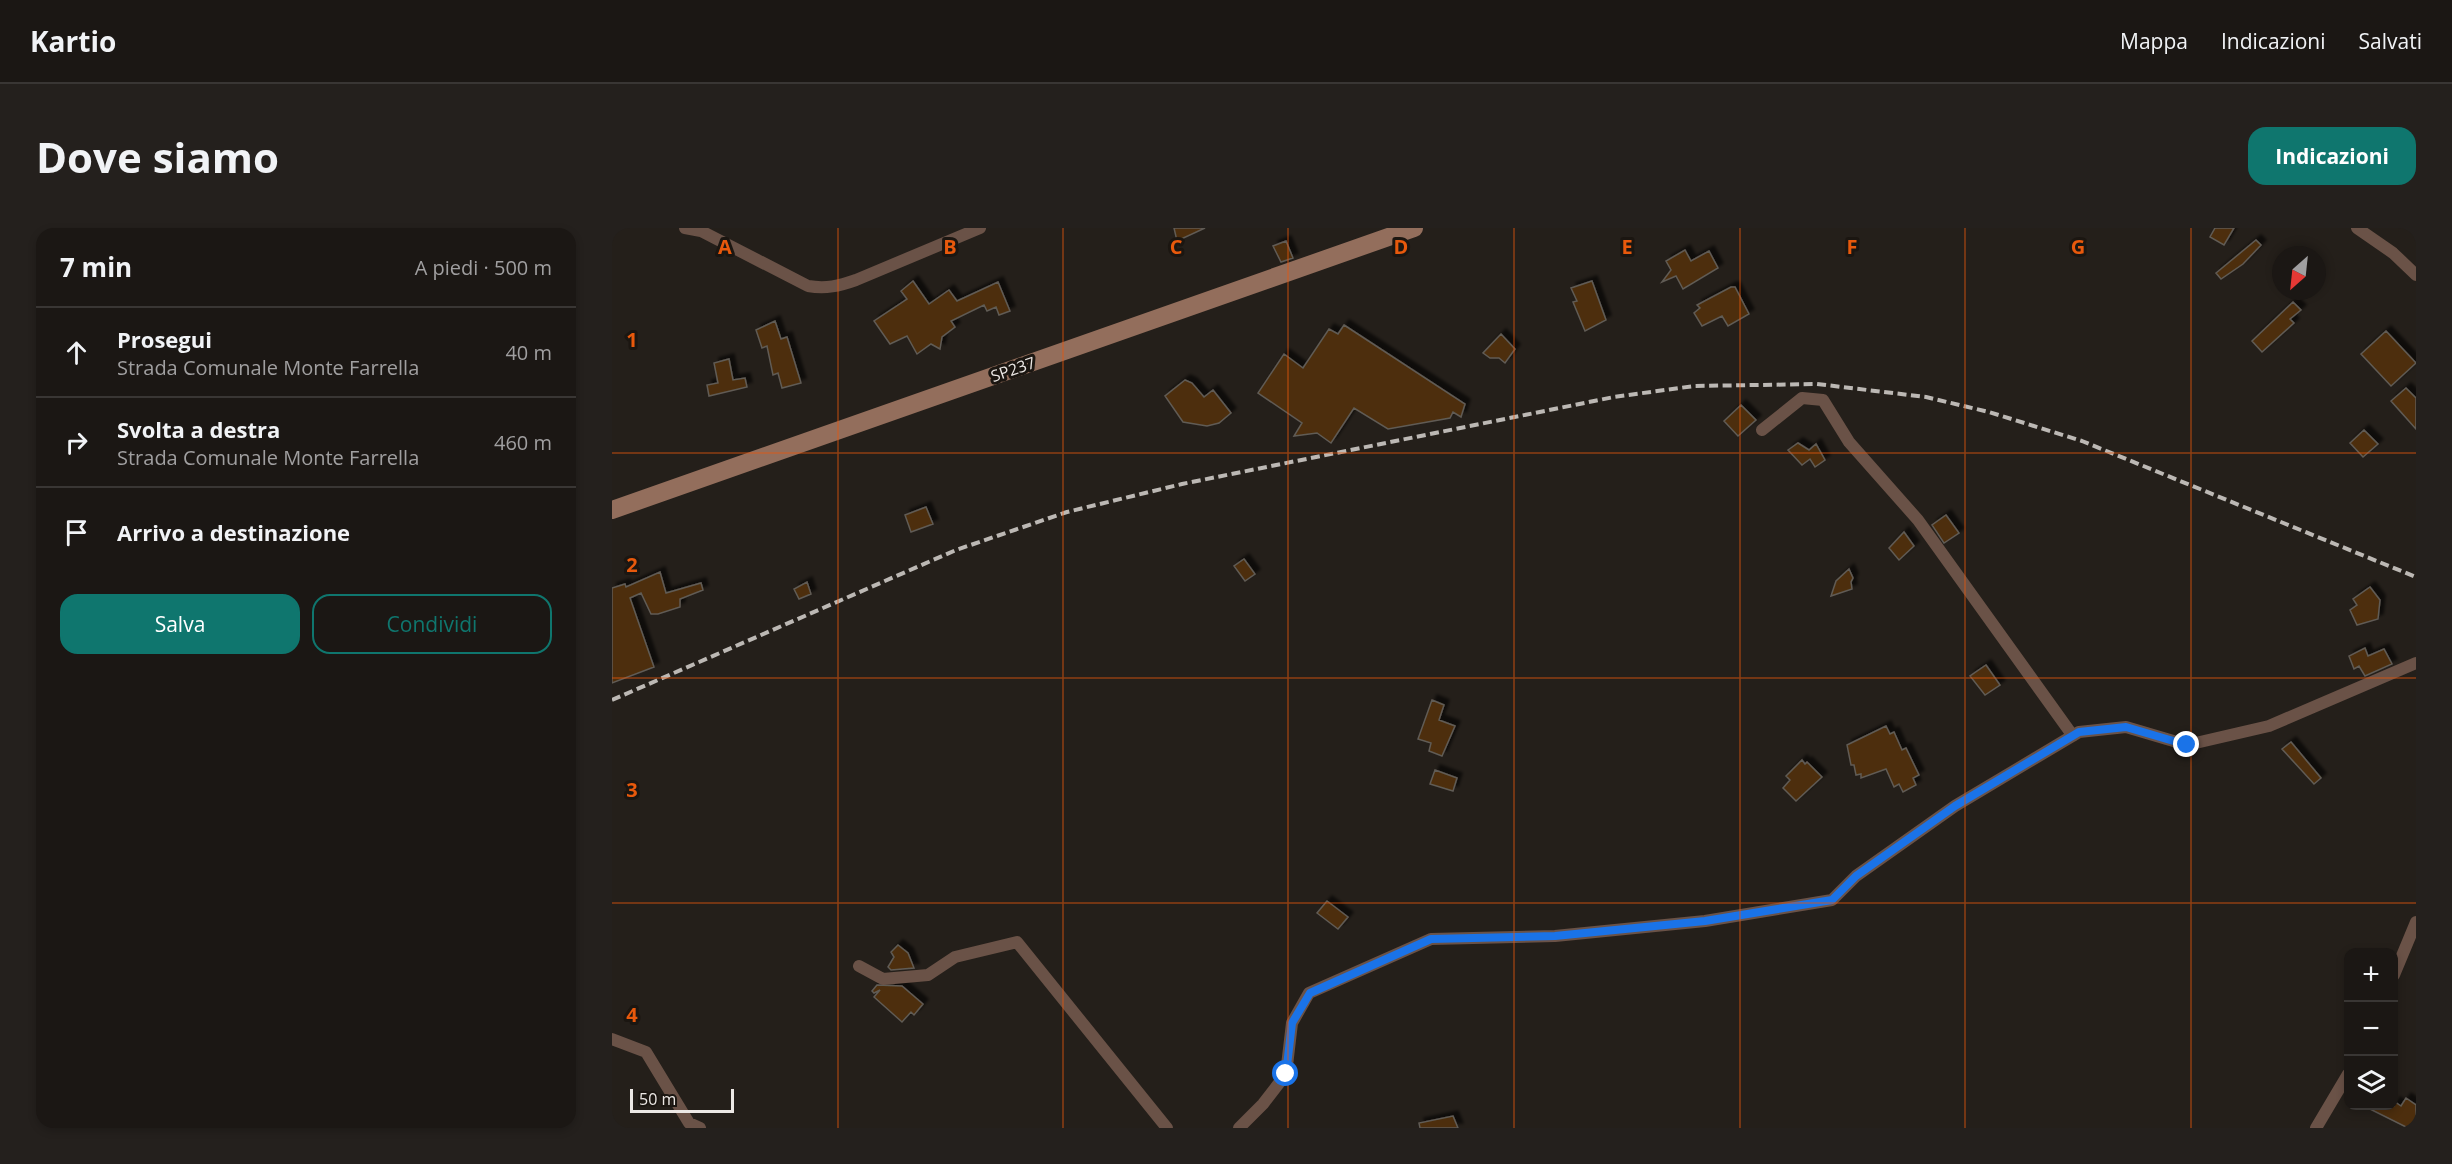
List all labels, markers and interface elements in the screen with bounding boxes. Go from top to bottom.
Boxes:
text: Kartio [30,22,116,60]
text: Mappa [2120,27,2188,55]
text: Indicazioni [2221,27,2326,55]
text: Salvati [2359,27,2422,55]
button: Indicazioni [2248,127,2416,185]
text: Dove siamo [36,128,279,185]
text: A [718,233,732,260]
text: B [943,233,957,260]
text: C [1170,233,1183,260]
text: D [1394,233,1408,260]
text: E [1621,233,1633,260]
text: F [1847,233,1857,260]
text: G [2071,233,2085,260]
north arrow [2272,246,2326,300]
text: 7 min [60,249,132,285]
text: A piedi · 500 m [415,254,552,281]
text: Prosegui [117,324,212,354]
text: 1 [626,326,638,353]
icon: ahead [60,336,93,369]
text: 40 m [505,339,552,366]
street label: SP237 [988,351,1038,387]
text: Strada Comunale Monte Farrella [117,354,419,381]
text: Svolta a destra [117,414,280,444]
icon: right [60,426,93,459]
text: 460 m [494,429,552,456]
text: Strada Comunale Monte Farrella [117,444,419,471]
icon: arrive [60,516,93,549]
text: Arrivo a destinazione [117,517,350,547]
text: 2 [626,551,638,578]
button: Salva [60,594,300,654]
button: Condividi [312,594,552,654]
route end [2173,731,2199,757]
text: 3 [626,776,638,803]
map controls [2344,948,2398,1110]
button: + [2344,948,2398,1002]
text: 4 [626,1001,638,1028]
button: − [2344,1002,2398,1056]
button: layers [2344,1056,2398,1110]
route start [1272,1060,1298,1086]
scale bar [630,1086,734,1114]
text: 50 m [639,1088,676,1110]

